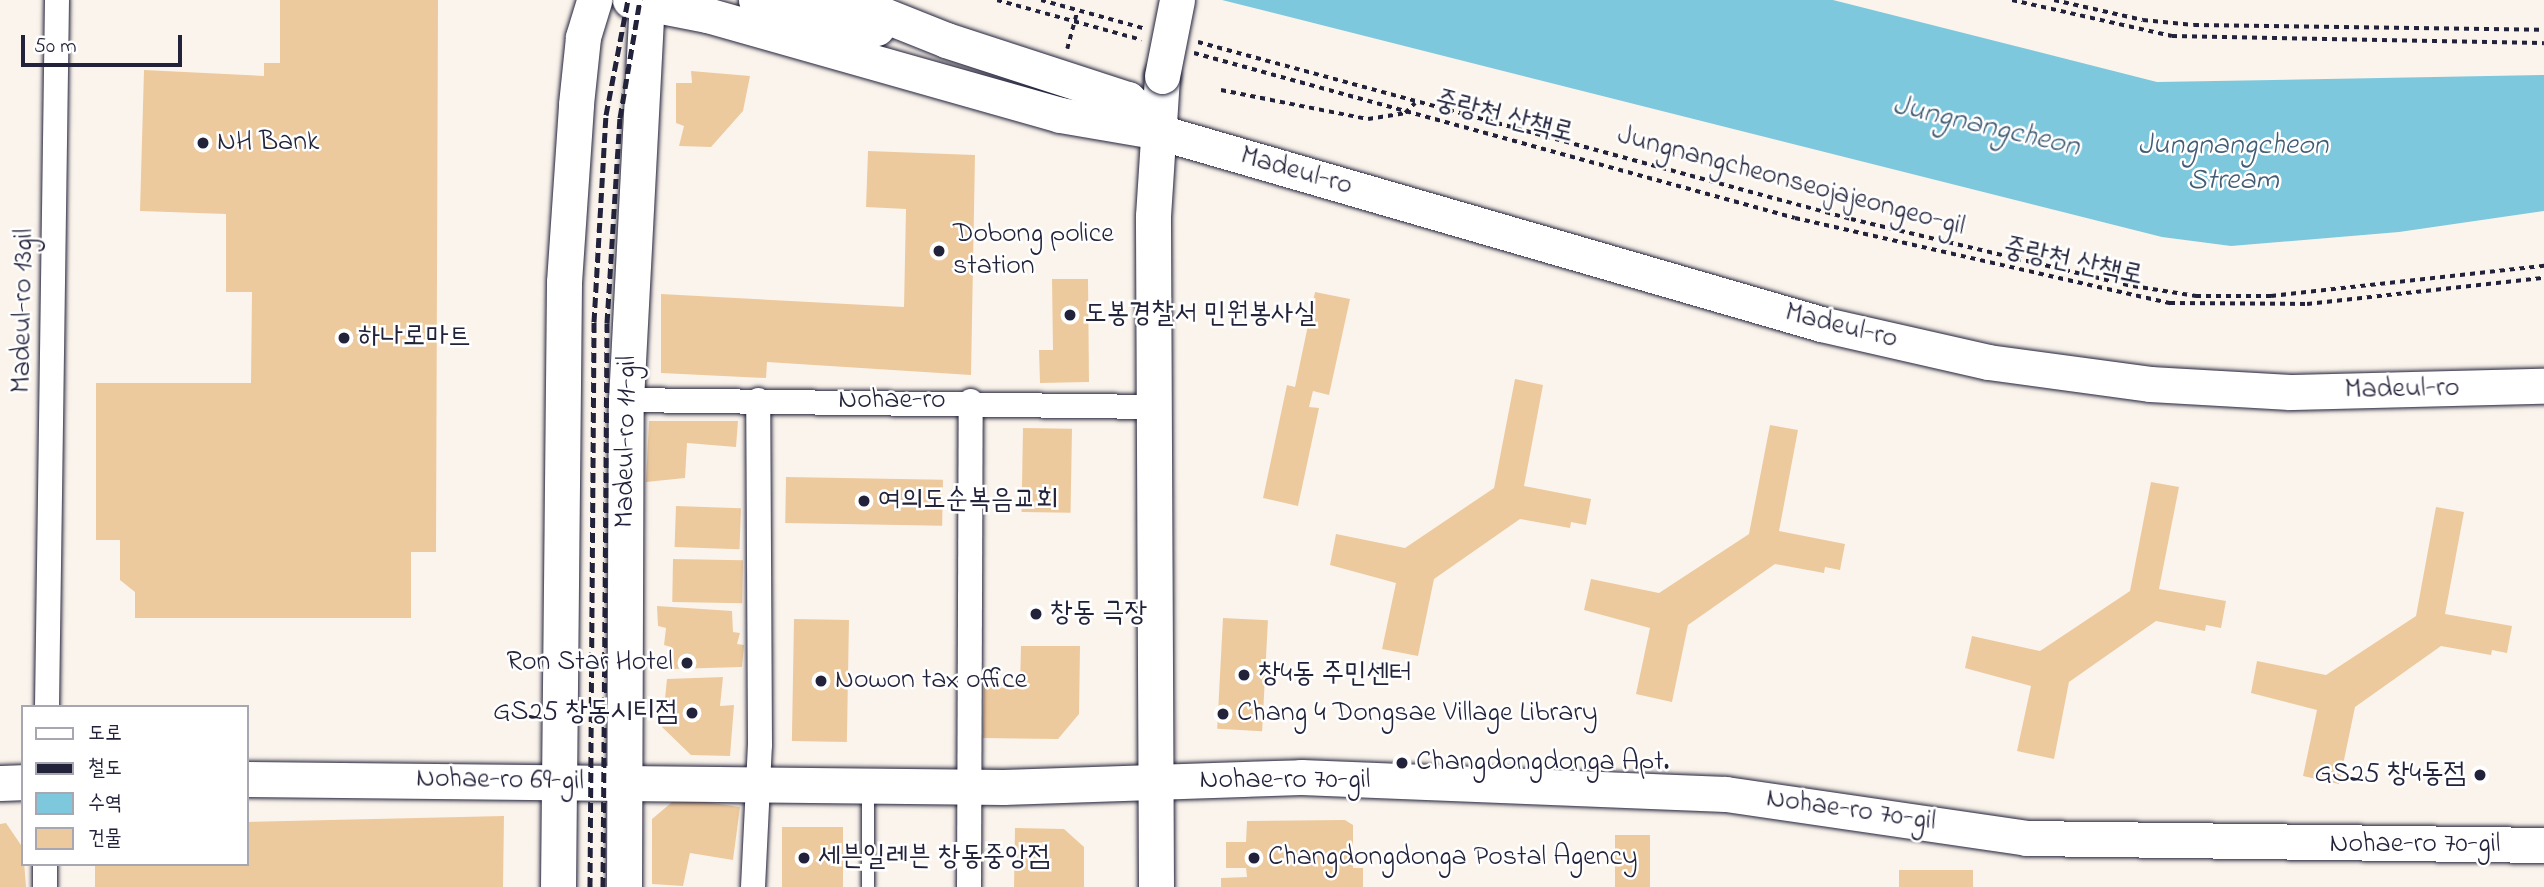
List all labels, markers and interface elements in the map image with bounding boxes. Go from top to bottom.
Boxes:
scale bar [24,21,186,65]
text: 50 m [34,32,77,62]
street label: 중랑천 산책로 [1431,84,1577,152]
water label: Jungnangcheon [1889,88,2083,166]
street label: Jungnangcheonseojajeongeo-gil [1613,119,1969,245]
place label: NH Bank [217,126,319,160]
water label: Jungnangcheon Stream [2138,128,2328,198]
marker: NH Bank [195,135,211,151]
street label: Madeul-ro [1236,140,1356,204]
place label: Dobong police station [953,218,1114,284]
street label: Madeul-ro 13gil [6,228,42,394]
street label: 중랑천 산책로 [2000,232,2146,294]
marker: Dobong police station [931,243,947,259]
street label: Madeul-ro [1781,297,1901,357]
place label: 도봉경찰서 민원봉사실 [1084,298,1316,332]
marker: 도봉경찰서 민원봉사실 [1062,307,1078,323]
place label: 하나로마트 [358,321,471,355]
marker: 하나로마트 [336,330,352,346]
street label: Madeul-ro 11-gil [609,356,645,528]
street label: Madeul-ro [2344,372,2460,408]
street label: Nohae-ro [838,384,946,418]
place label: 여의도순복음교회 [878,484,1058,518]
marker: 여의도순복음교회 [856,493,872,509]
place label: 창동 극장 [1050,597,1147,631]
marker: 창동 극장 [1028,606,1044,622]
place label: Ron Star Hotel [506,646,673,680]
marker: Ron Star Hotel [679,655,695,671]
place label: 창4동 주민센터 [1258,658,1412,692]
place label: Nowon tax office [835,664,1027,698]
marker: 창4동 주민센터 [1236,667,1252,683]
marker: Nowon tax office [813,673,829,689]
place label: GS25 창동시티점 [493,696,678,730]
place label: Chang 4 Dongsae Village Library [1237,697,1598,731]
legend [21,705,248,866]
marker: GS25 창동시티점 [684,705,700,721]
marker: Chang 4 Dongsae Village Library [1215,706,1231,722]
text: 도로 [88,719,122,749]
place label: Changdongdonga Apt. [1416,746,1669,780]
text: 철도 [88,754,122,784]
marker: Changdongdonga Apt. [1394,755,1410,771]
place label: GS25 창4동점 [2314,758,2466,792]
street label: Nohae-ro 69-gil [416,763,584,799]
street label: Nohae-ro 70-gil [1200,764,1370,798]
marker: GS25 창4동점 [2472,767,2488,783]
street label: Nohae-ro 70-gil [1764,782,1938,840]
text: 수역 [88,789,122,819]
text: 건물 [88,824,122,854]
street label: Nohae-ro 70-gil [2330,828,2500,862]
place label: 세븐일레븐 창동중앙점 [818,841,1050,875]
place label: Changdongdonga Postal Agency [1268,841,1637,875]
marker: 세븐일레븐 창동중앙점 [796,850,812,866]
marker: Changdongdonga Postal Agency [1246,850,1262,866]

